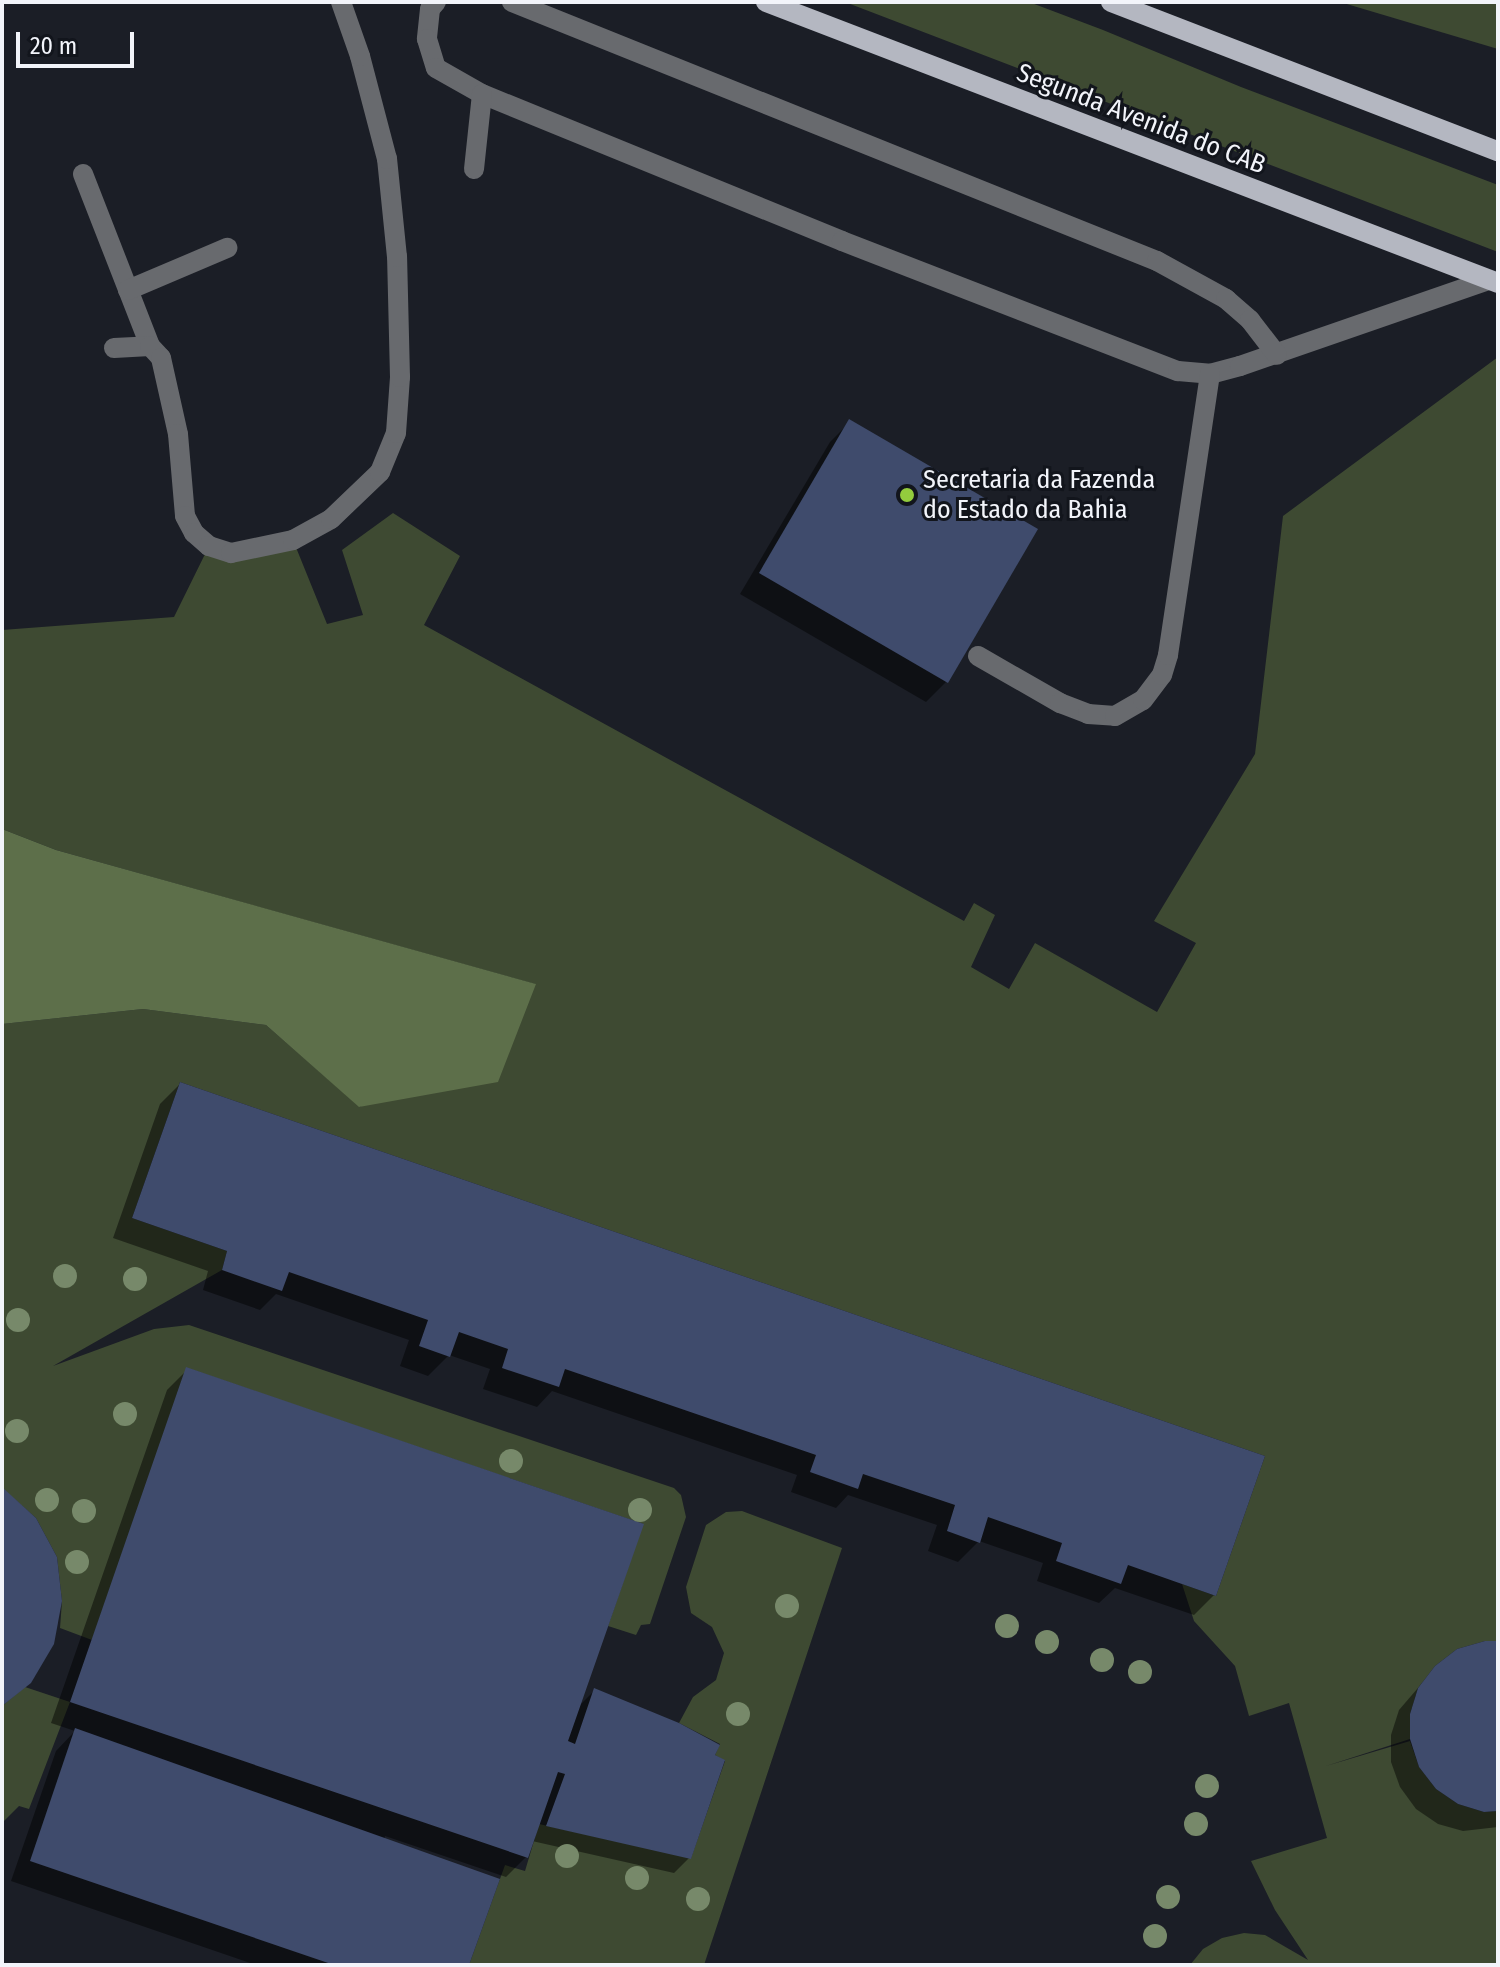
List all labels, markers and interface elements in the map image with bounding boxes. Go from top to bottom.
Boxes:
scale bar [20,16,138,66]
text: 20 m [30,32,77,60]
street label: Segunda Avenida do CAB [1012,57,1270,181]
place label: Secretaria da Fazenda do Estado da Bahia [923,464,1155,526]
marker: Secretaria da Fazenda do Estado da Bahia [898,486,916,504]

